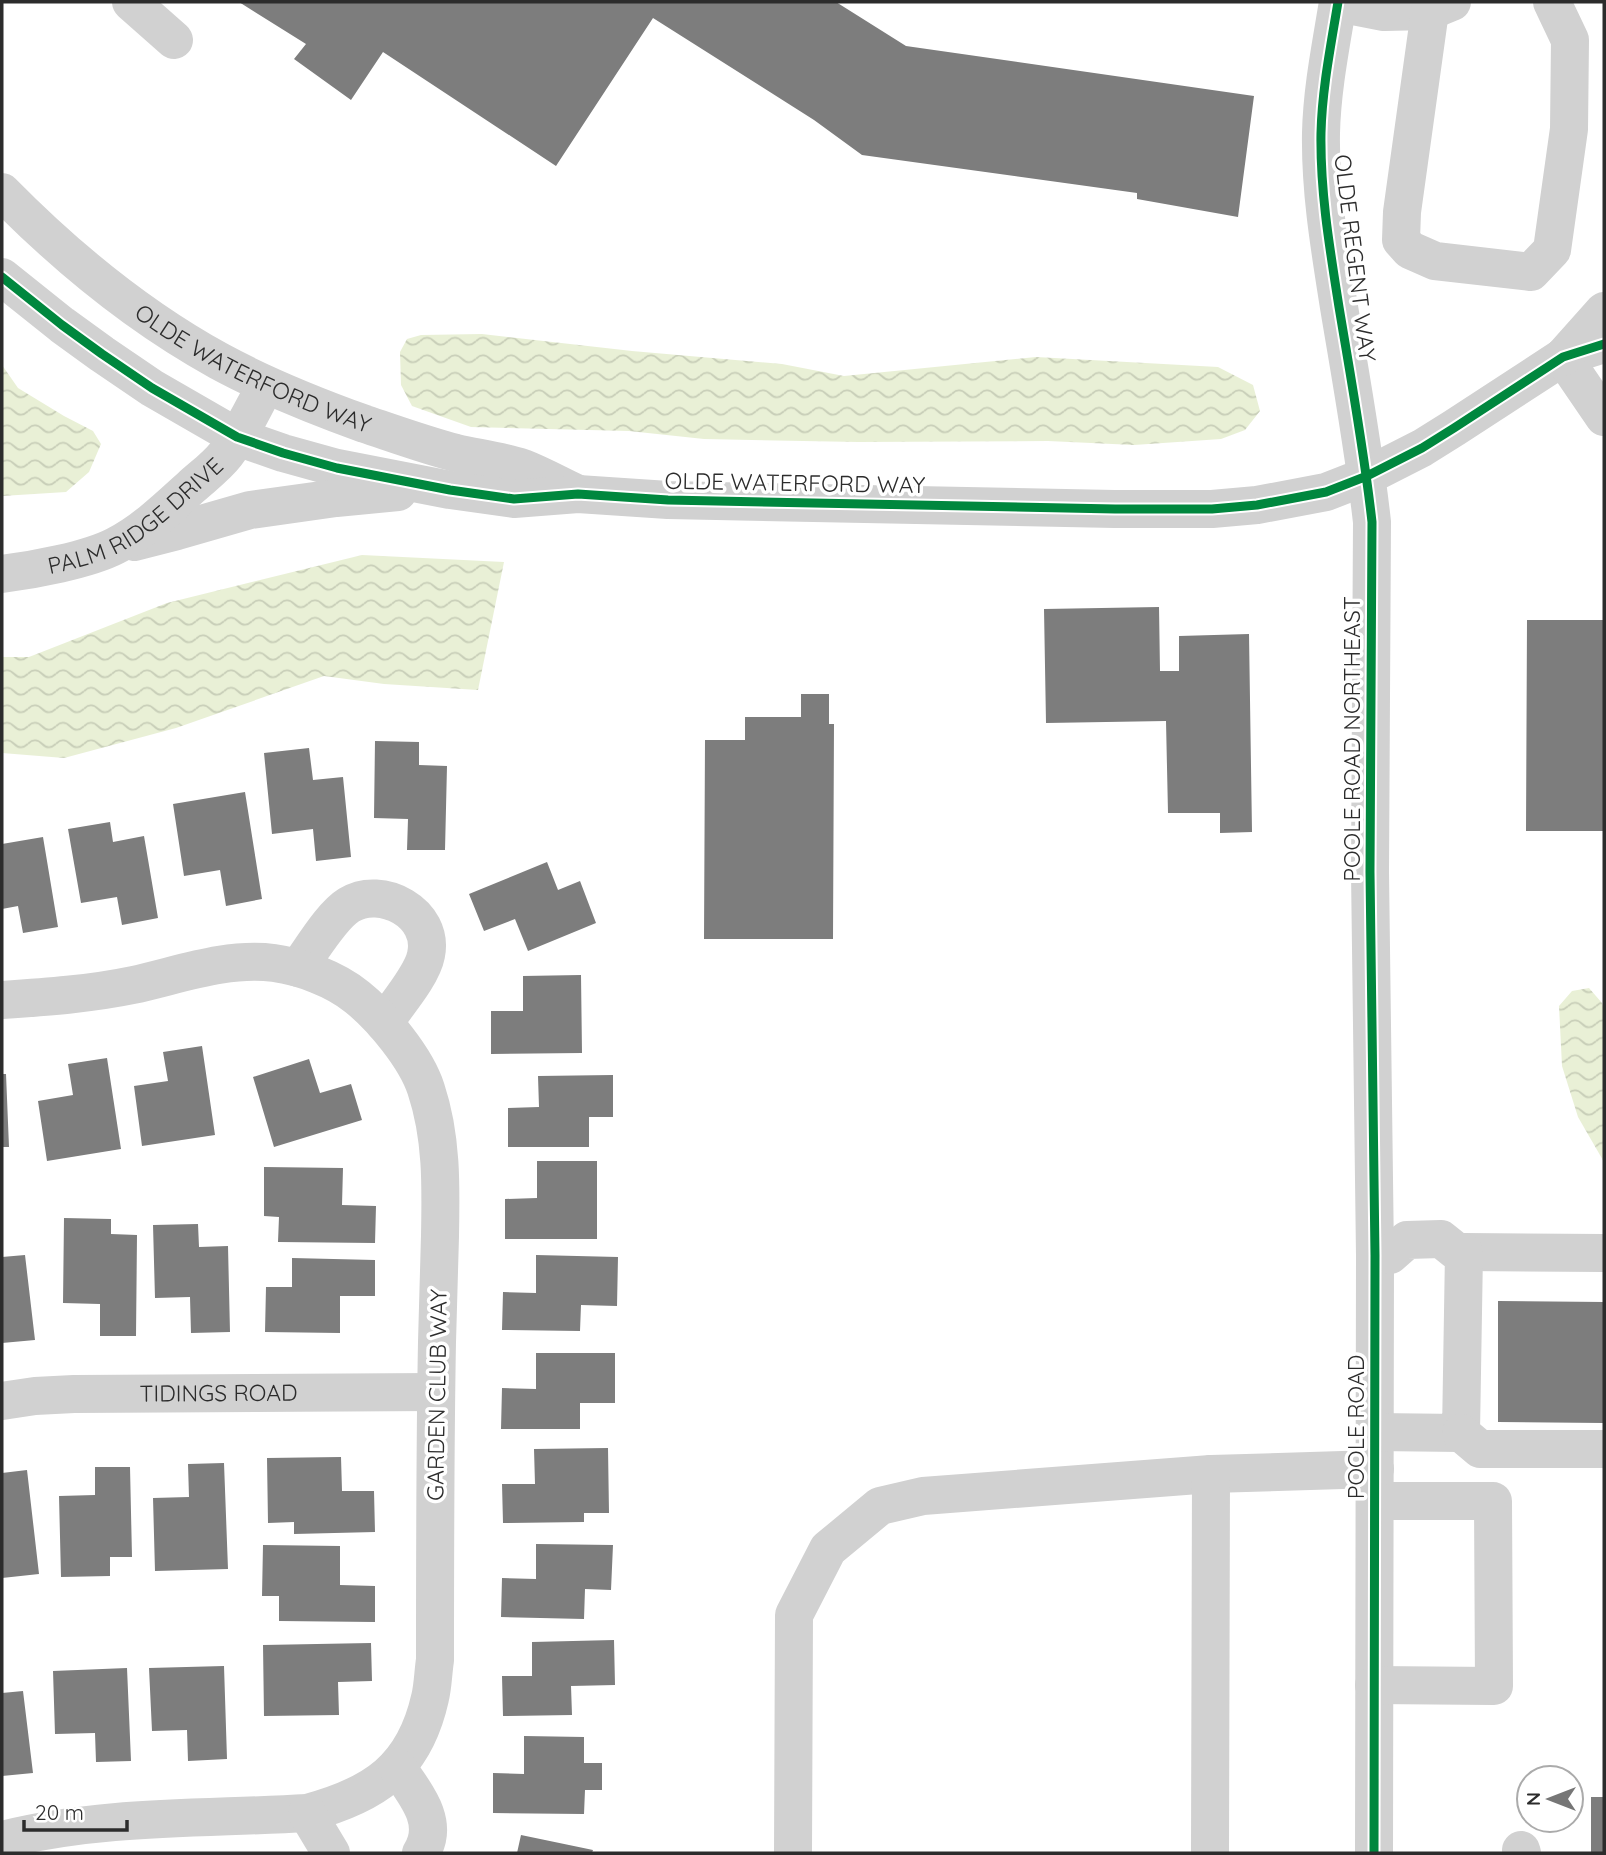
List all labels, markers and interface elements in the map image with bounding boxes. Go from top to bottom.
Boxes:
street label: OLDE REGENT WAY [1328,153,1383,363]
street label: OLDE WATERFORD WAY [130,297,375,439]
street label: PALM RIDGE DRIVE [45,451,229,580]
street label: OLDE WATERFORD WAY [664,466,926,499]
street label: POOLE ROAD NORTHEAST [1337,596,1366,882]
street label: GARDEN CLUB WAY [420,1289,453,1501]
street label: POOLE ROAD [1341,1355,1370,1499]
street label: TIDINGS ROAD [139,1378,298,1408]
north arrow [1515,1764,1585,1834]
scale bar [24,1788,128,1832]
text: N [1521,1792,1545,1806]
text: 20 m [35,1799,84,1825]

